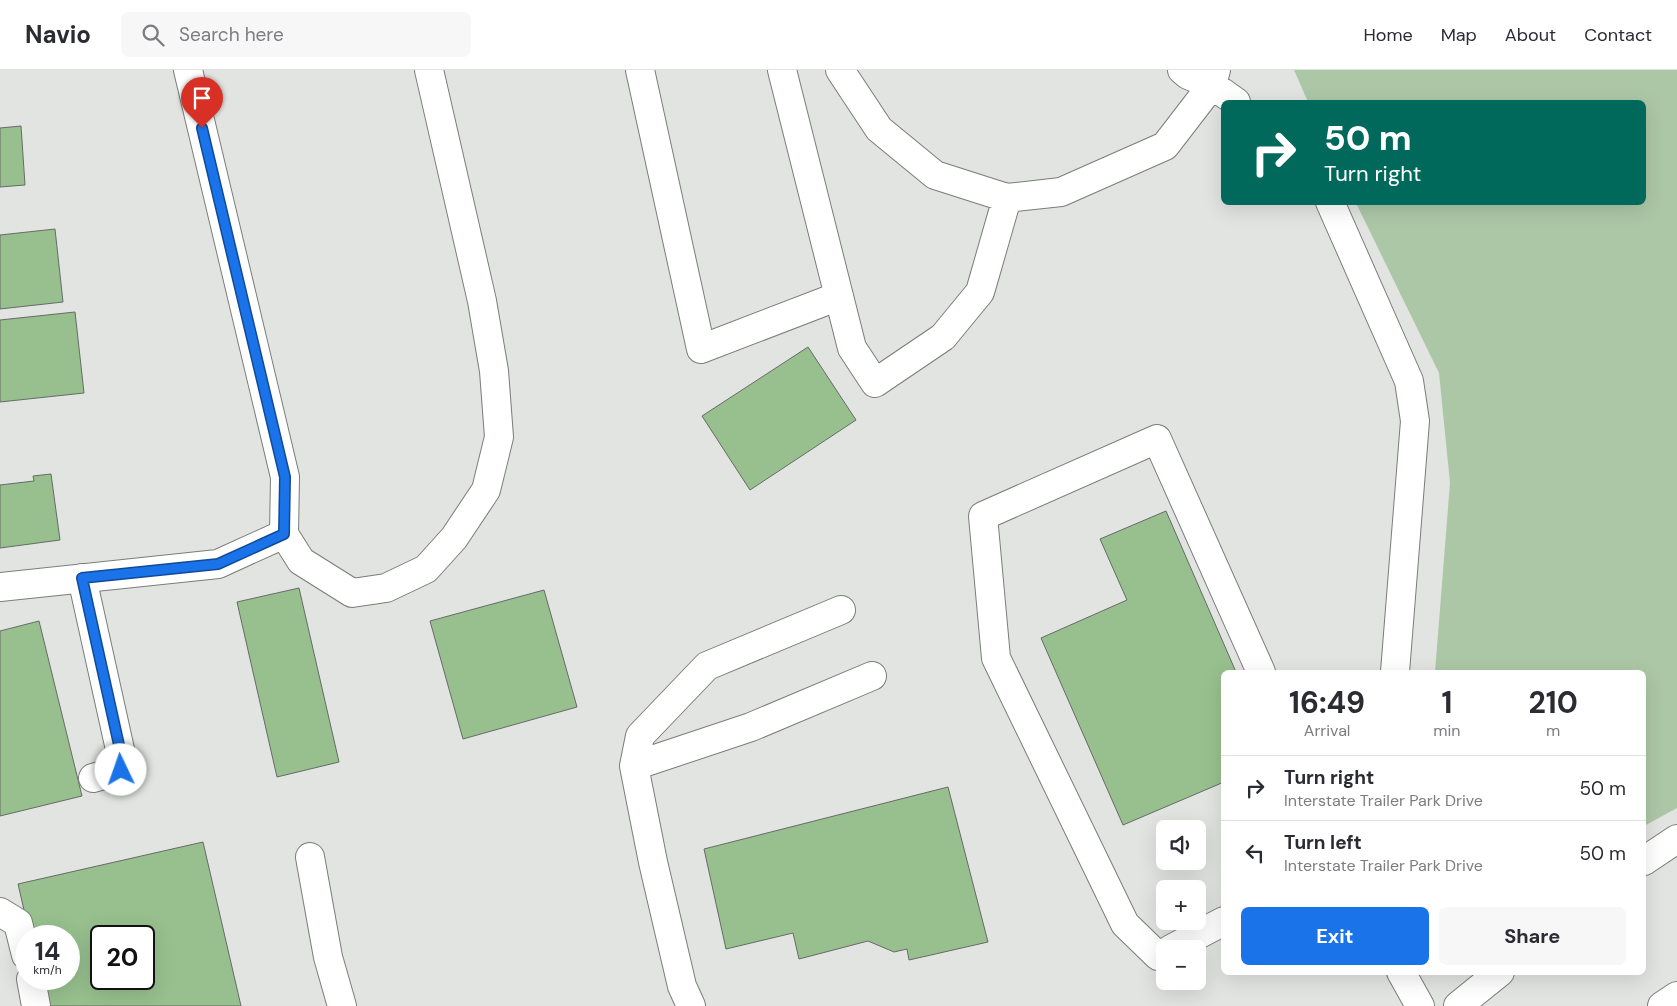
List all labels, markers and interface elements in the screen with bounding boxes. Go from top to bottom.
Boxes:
search box [121,12,471,57]
text: Navio [25,19,91,50]
icon: search [139,21,167,49]
text: Search here [179,22,284,47]
text: Home [1363,23,1413,47]
text: Map [1441,23,1477,47]
text: About [1505,23,1556,47]
text: Contact [1584,23,1652,47]
pin [181,77,223,128]
icon: arrive [188,84,216,112]
text: 50 m [1324,115,1412,161]
icon: right [1241,120,1306,185]
text: Turn right [1324,159,1421,188]
text: 16:49 [1289,683,1365,722]
text: 1 [1441,683,1452,722]
text: 210 [1529,683,1578,722]
text: Arrival [1304,720,1350,741]
text: min [1433,720,1461,741]
text: m [1546,720,1560,741]
position arrow [94,743,146,795]
text: Turn right [1284,765,1374,790]
icon: right [1241,774,1269,802]
text: 50 m [1579,776,1626,801]
text: Interstate Trailer Park Drive [1284,790,1483,811]
map controls [1156,820,1206,990]
button: sound [1156,820,1206,870]
text: Turn left [1284,830,1362,855]
icon: left [1241,839,1269,867]
text: 50 m [1579,841,1626,866]
text: Interstate Trailer Park Drive [1284,855,1483,876]
button: + [1156,880,1206,930]
button: Exit [1241,907,1429,965]
button: Share [1439,907,1626,965]
speed limit sign: 20 [90,925,155,990]
text: 14 [35,935,60,968]
button: − [1156,940,1206,990]
text: km/h [33,962,62,978]

